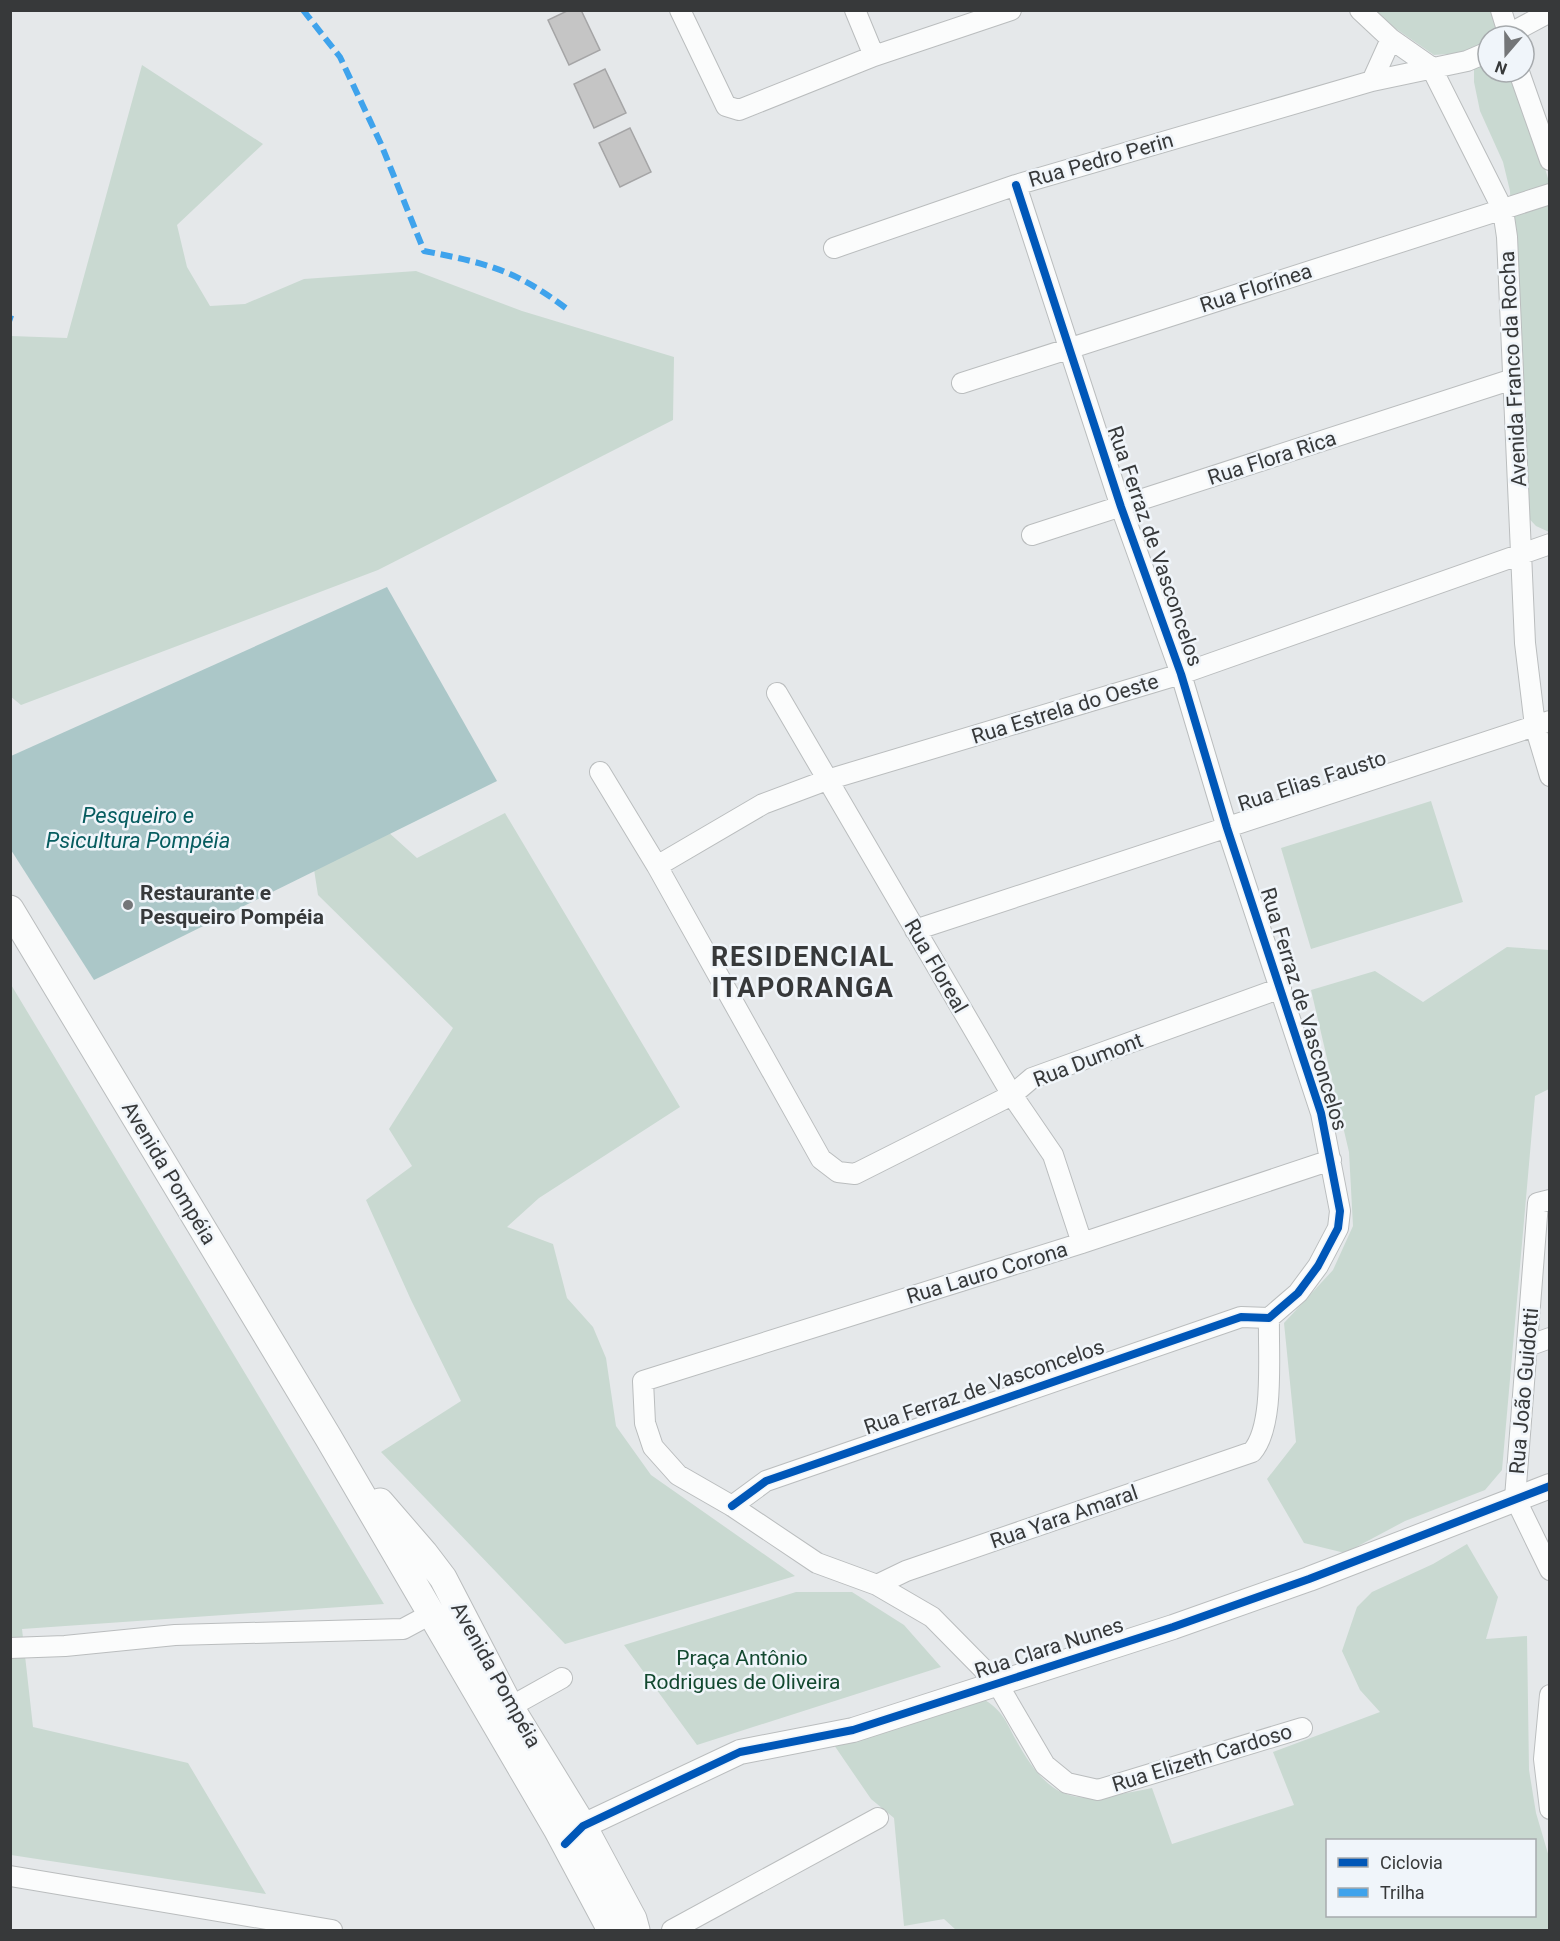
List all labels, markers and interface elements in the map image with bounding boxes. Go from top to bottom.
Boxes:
north arrow [1476,24,1536,84]
text: N [1492,57,1510,78]
street label: Rua Pedro Perin [1026,128,1176,192]
street label: Avenida Franco da Rocha [1495,250,1531,488]
street label: Rua Florínea [1197,259,1315,317]
street label: Rua Ferraz de Vasconcelos [1103,423,1207,669]
street label: Rua Flora Rica [1205,426,1339,490]
street label: Rua Estrela do Oeste [969,669,1161,749]
street label: Rua Elias Fausto [1235,746,1389,816]
water label: Pesqueiro e Psicultura Pompéia [46,803,230,853]
place label: Restaurante e Pesqueiro Pompéia [140,881,324,929]
street label: Rua Ferraz de Vasconcelos [1256,885,1352,1133]
marker: Restaurante e Pesqueiro Pompéia [121,898,135,912]
street label: Rua Floreal [899,915,973,1017]
district label: RESIDENCIAL ITAPORANGA [711,941,895,1004]
street label: Rua Dumont [1030,1028,1146,1092]
street label: Avenida Pompéia [117,1097,221,1249]
street label: Rua Lauro Corona [904,1237,1070,1309]
street label: Rua João Guidotti [1505,1307,1543,1475]
street label: Rua Ferraz de Vasconcelos [861,1335,1107,1439]
street label: Rua Yara Amaral [987,1480,1141,1554]
street label: Avenida Pompéia [446,1598,546,1752]
street label: Rua Clara Nunes [972,1613,1126,1683]
park label: Praça Antônio Rodrigues de Oliveira [644,1646,840,1694]
street label: Rua Elizeth Cardoso [1109,1719,1295,1797]
legend [1326,1839,1536,1917]
text: Ciclovia [1380,1852,1443,1873]
text: Trilha [1380,1882,1425,1903]

